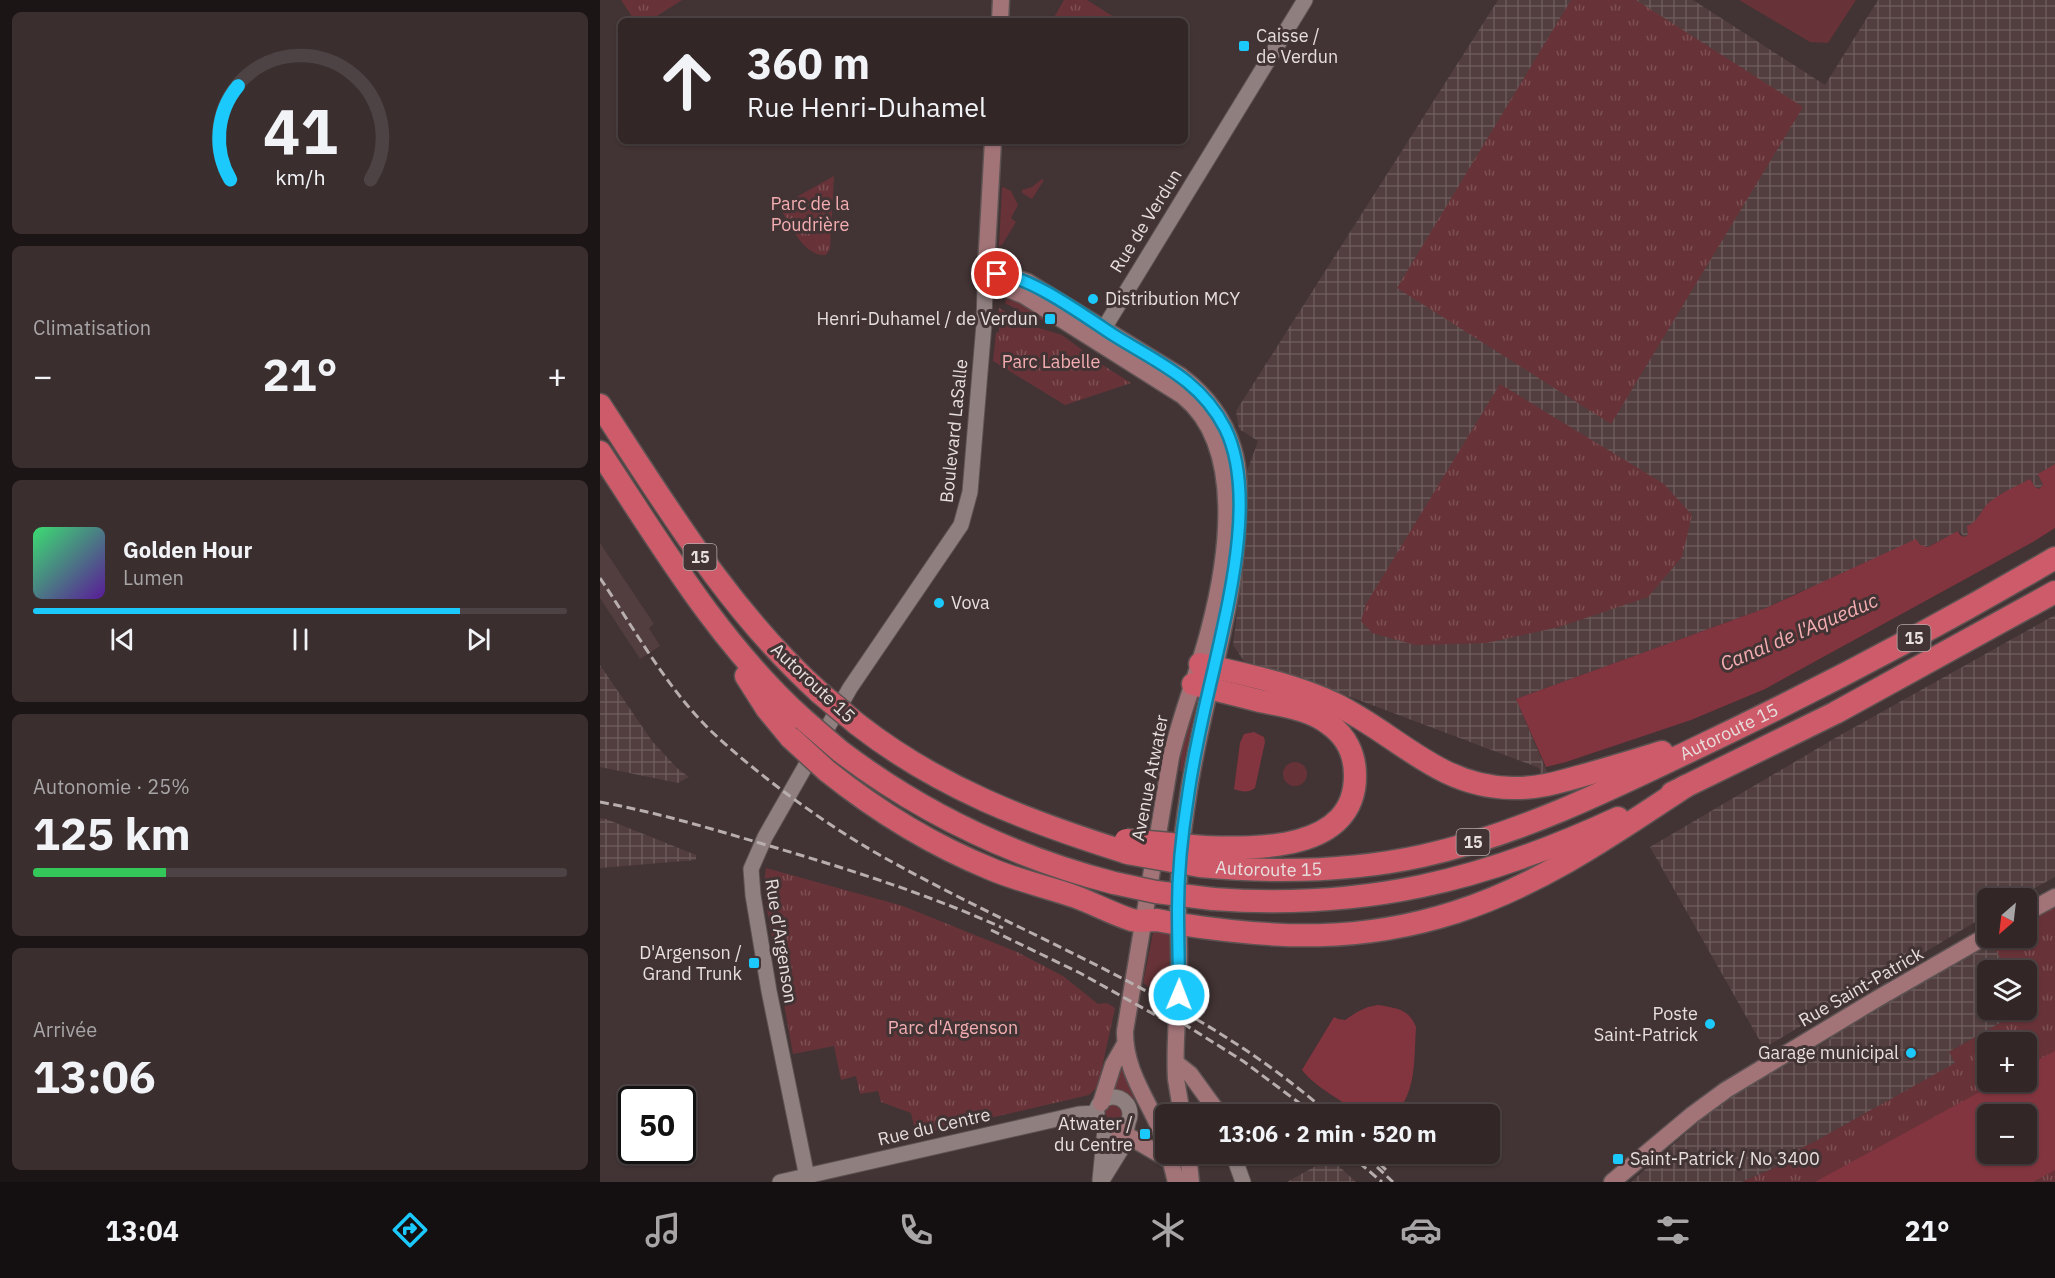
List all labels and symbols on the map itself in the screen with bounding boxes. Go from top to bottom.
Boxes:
place label: Caisse / de Verdun [1256,24,1338,68]
marker: Caisse / de Verdun [1237,39,1251,53]
street label: Rue de Verdun [1105,165,1187,277]
park label: Parc de la Poudrière [770,192,850,236]
pin [971,248,1022,299]
place label: Distribution MCY [1105,287,1240,310]
marker: Distribution MCY [1086,292,1100,306]
place label: Henri-Duhamel / de Verdun [817,307,1038,330]
marker: Henri-Duhamel / de Verdun [1043,312,1057,326]
park label: Parc Labelle [1002,350,1100,373]
street label: Boulevard LaSalle [935,358,973,504]
road number: 15 [684,544,716,570]
water label: Canal de l'Aqueduc [1716,586,1882,677]
place label: Vova [951,591,990,614]
marker: Vova [932,596,946,610]
road number: 15 [1898,625,1930,651]
street label: Autoroute 15 [766,638,860,727]
street label: Autoroute 15 [1676,698,1782,765]
street label: Avenue Atwater [1126,712,1173,843]
road number: 15 [1456,829,1490,855]
street label: Autoroute 15 [1215,855,1323,881]
street label: Rue d'Argenson [760,877,803,1005]
north arrow [1977,888,2037,948]
place label: D'Argenson / Grand Trunk [639,941,743,985]
street label: Rue Saint-Patrick [1794,941,1928,1032]
marker: D'Argenson / Grand Trunk [747,956,761,970]
position arrow [1147,963,1211,1027]
place label: Poste Saint-Patrick [1594,1002,1699,1046]
park label: Parc d'Argenson [888,1016,1018,1039]
marker: Poste Saint-Patrick [1703,1017,1717,1031]
place label: Garage municipal [1758,1041,1899,1064]
marker: Garage municipal [1904,1046,1918,1060]
speed limit sign: 50 [618,1086,696,1164]
street label: Rue du Centre [875,1102,993,1151]
place label: Atwater / du Centre [1054,1112,1133,1156]
marker: Atwater / du Centre [1138,1127,1152,1141]
place label: Saint-Patrick / No 3400 [1630,1147,1820,1170]
marker: Saint-Patrick / No 3400 [1611,1152,1625,1166]

